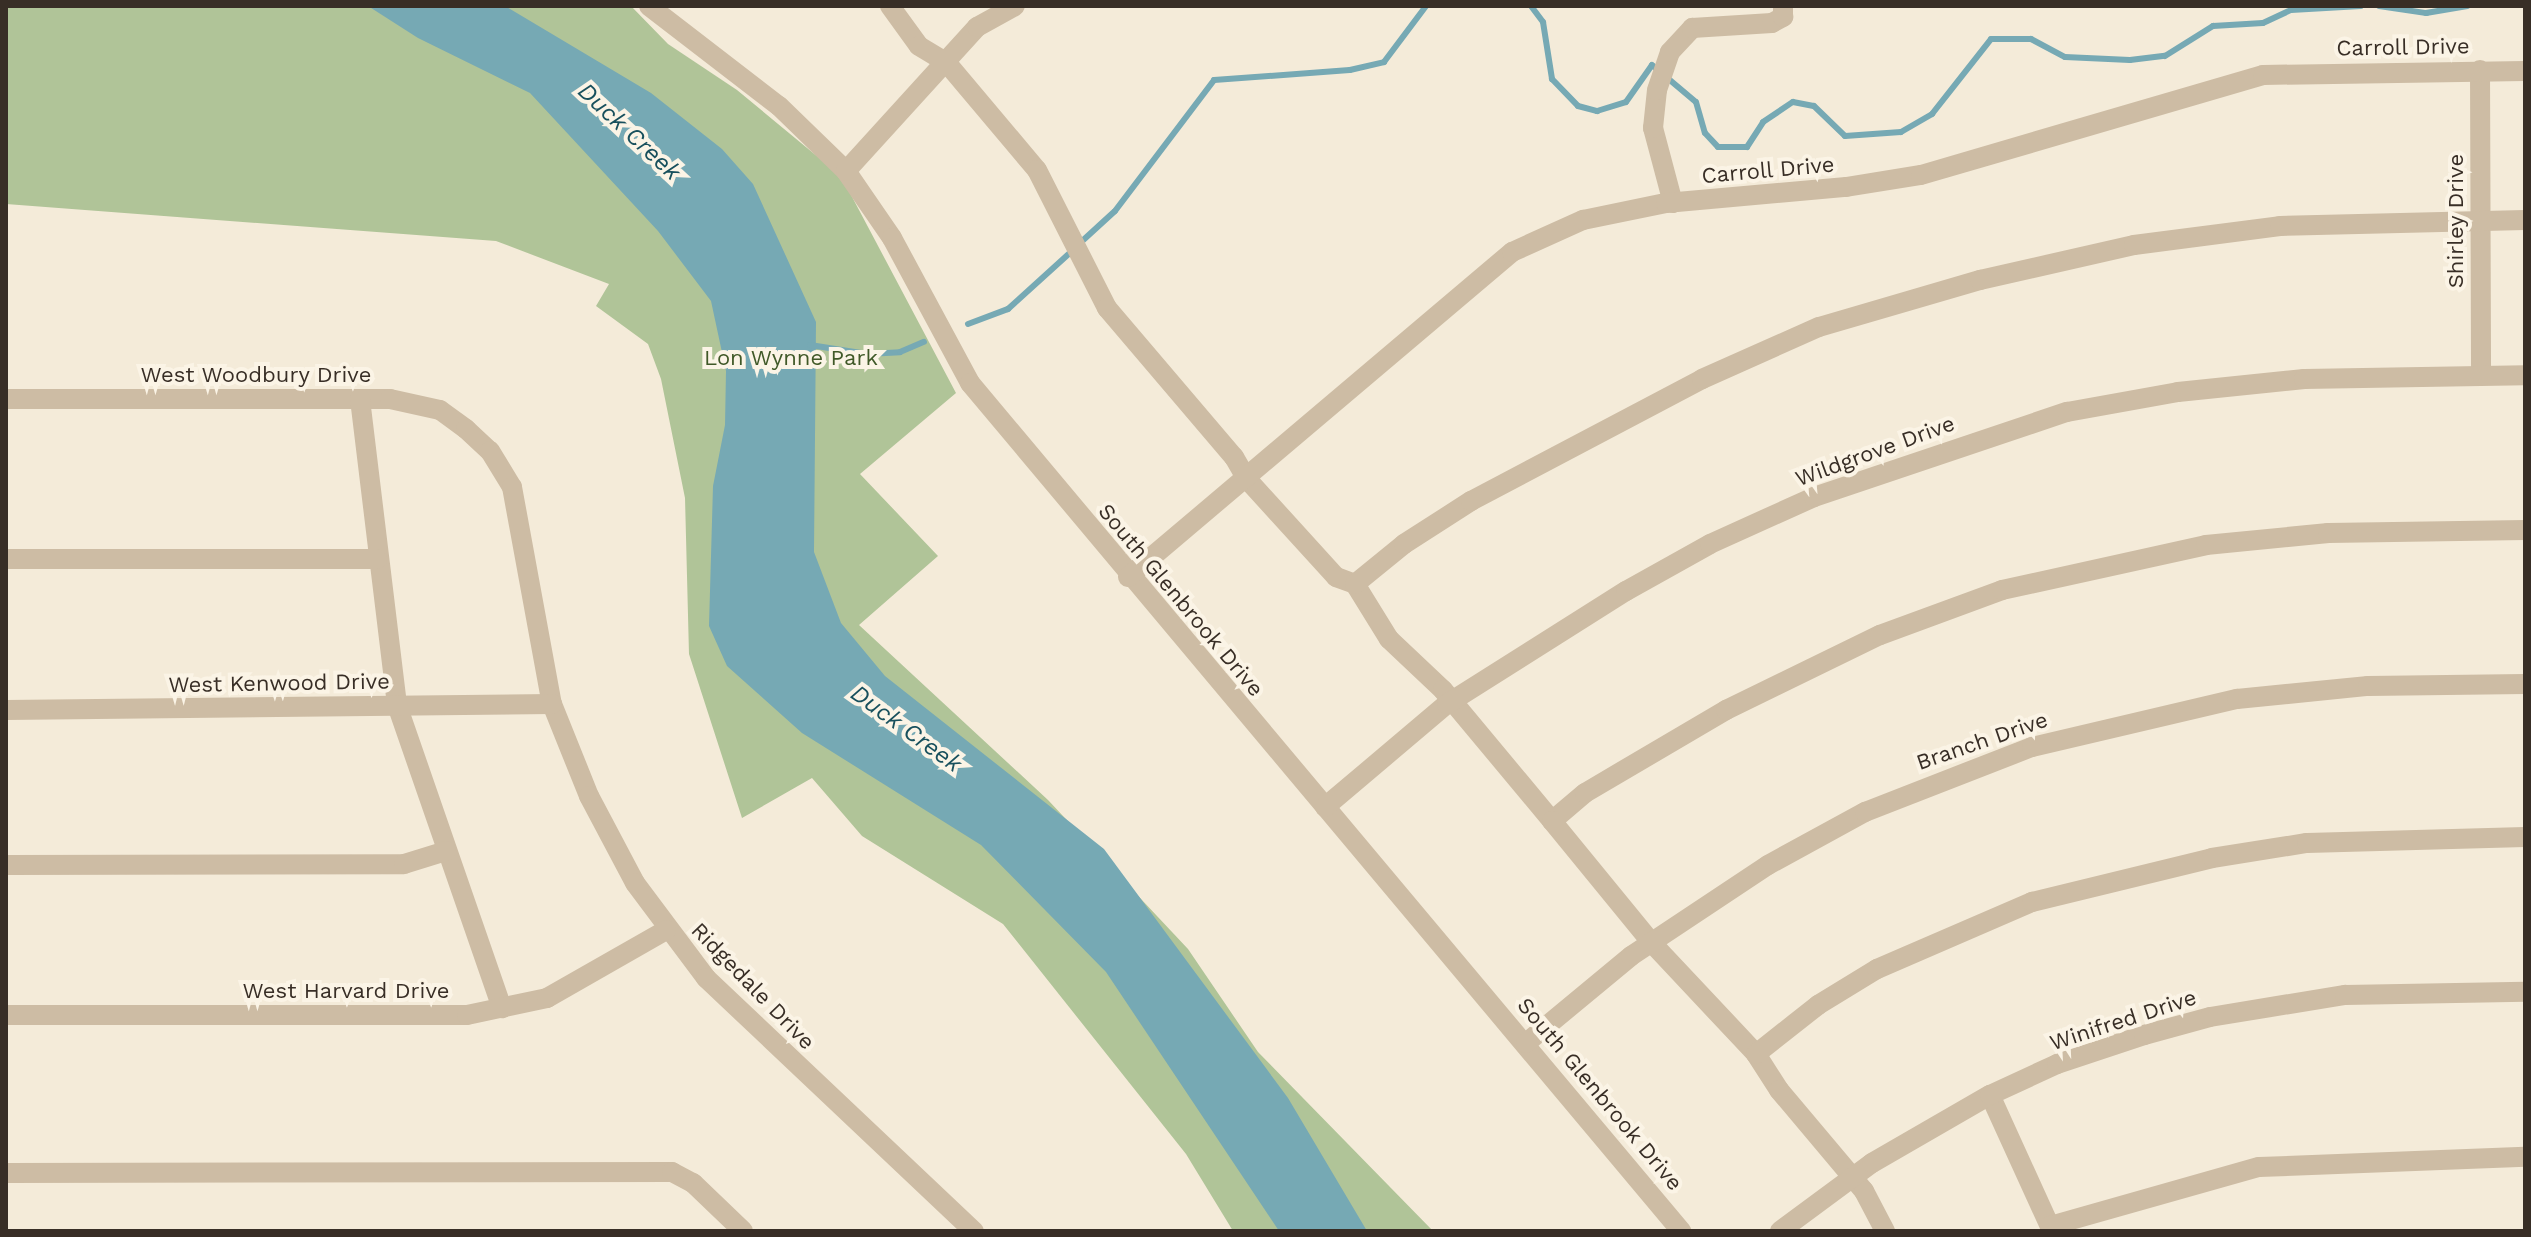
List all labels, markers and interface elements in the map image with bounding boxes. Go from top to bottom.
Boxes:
street label: Carroll Drive [2336,33,2470,61]
water label: Duck Creek [571,77,687,187]
street label: Carroll Drive [1700,151,1836,189]
street label: Shirley Drive [2443,153,2469,289]
park label: Lon Wynne Park [704,345,878,371]
street label: West Woodbury Drive [140,362,372,388]
street label: Wildgrove Drive [1792,410,1958,492]
street label: South Glenbrook Drive [1093,498,1269,702]
street label: West Kenwood Drive [168,668,390,698]
water label: Duck Creek [845,679,967,779]
street label: Branch Drive [1913,706,2051,776]
street label: Ridgedale Drive [686,917,820,1055]
street label: West Harvard Drive [242,978,450,1004]
street label: Winifred Drive [2046,984,2200,1056]
street label: South Glenbrook Drive [1512,992,1688,1196]

